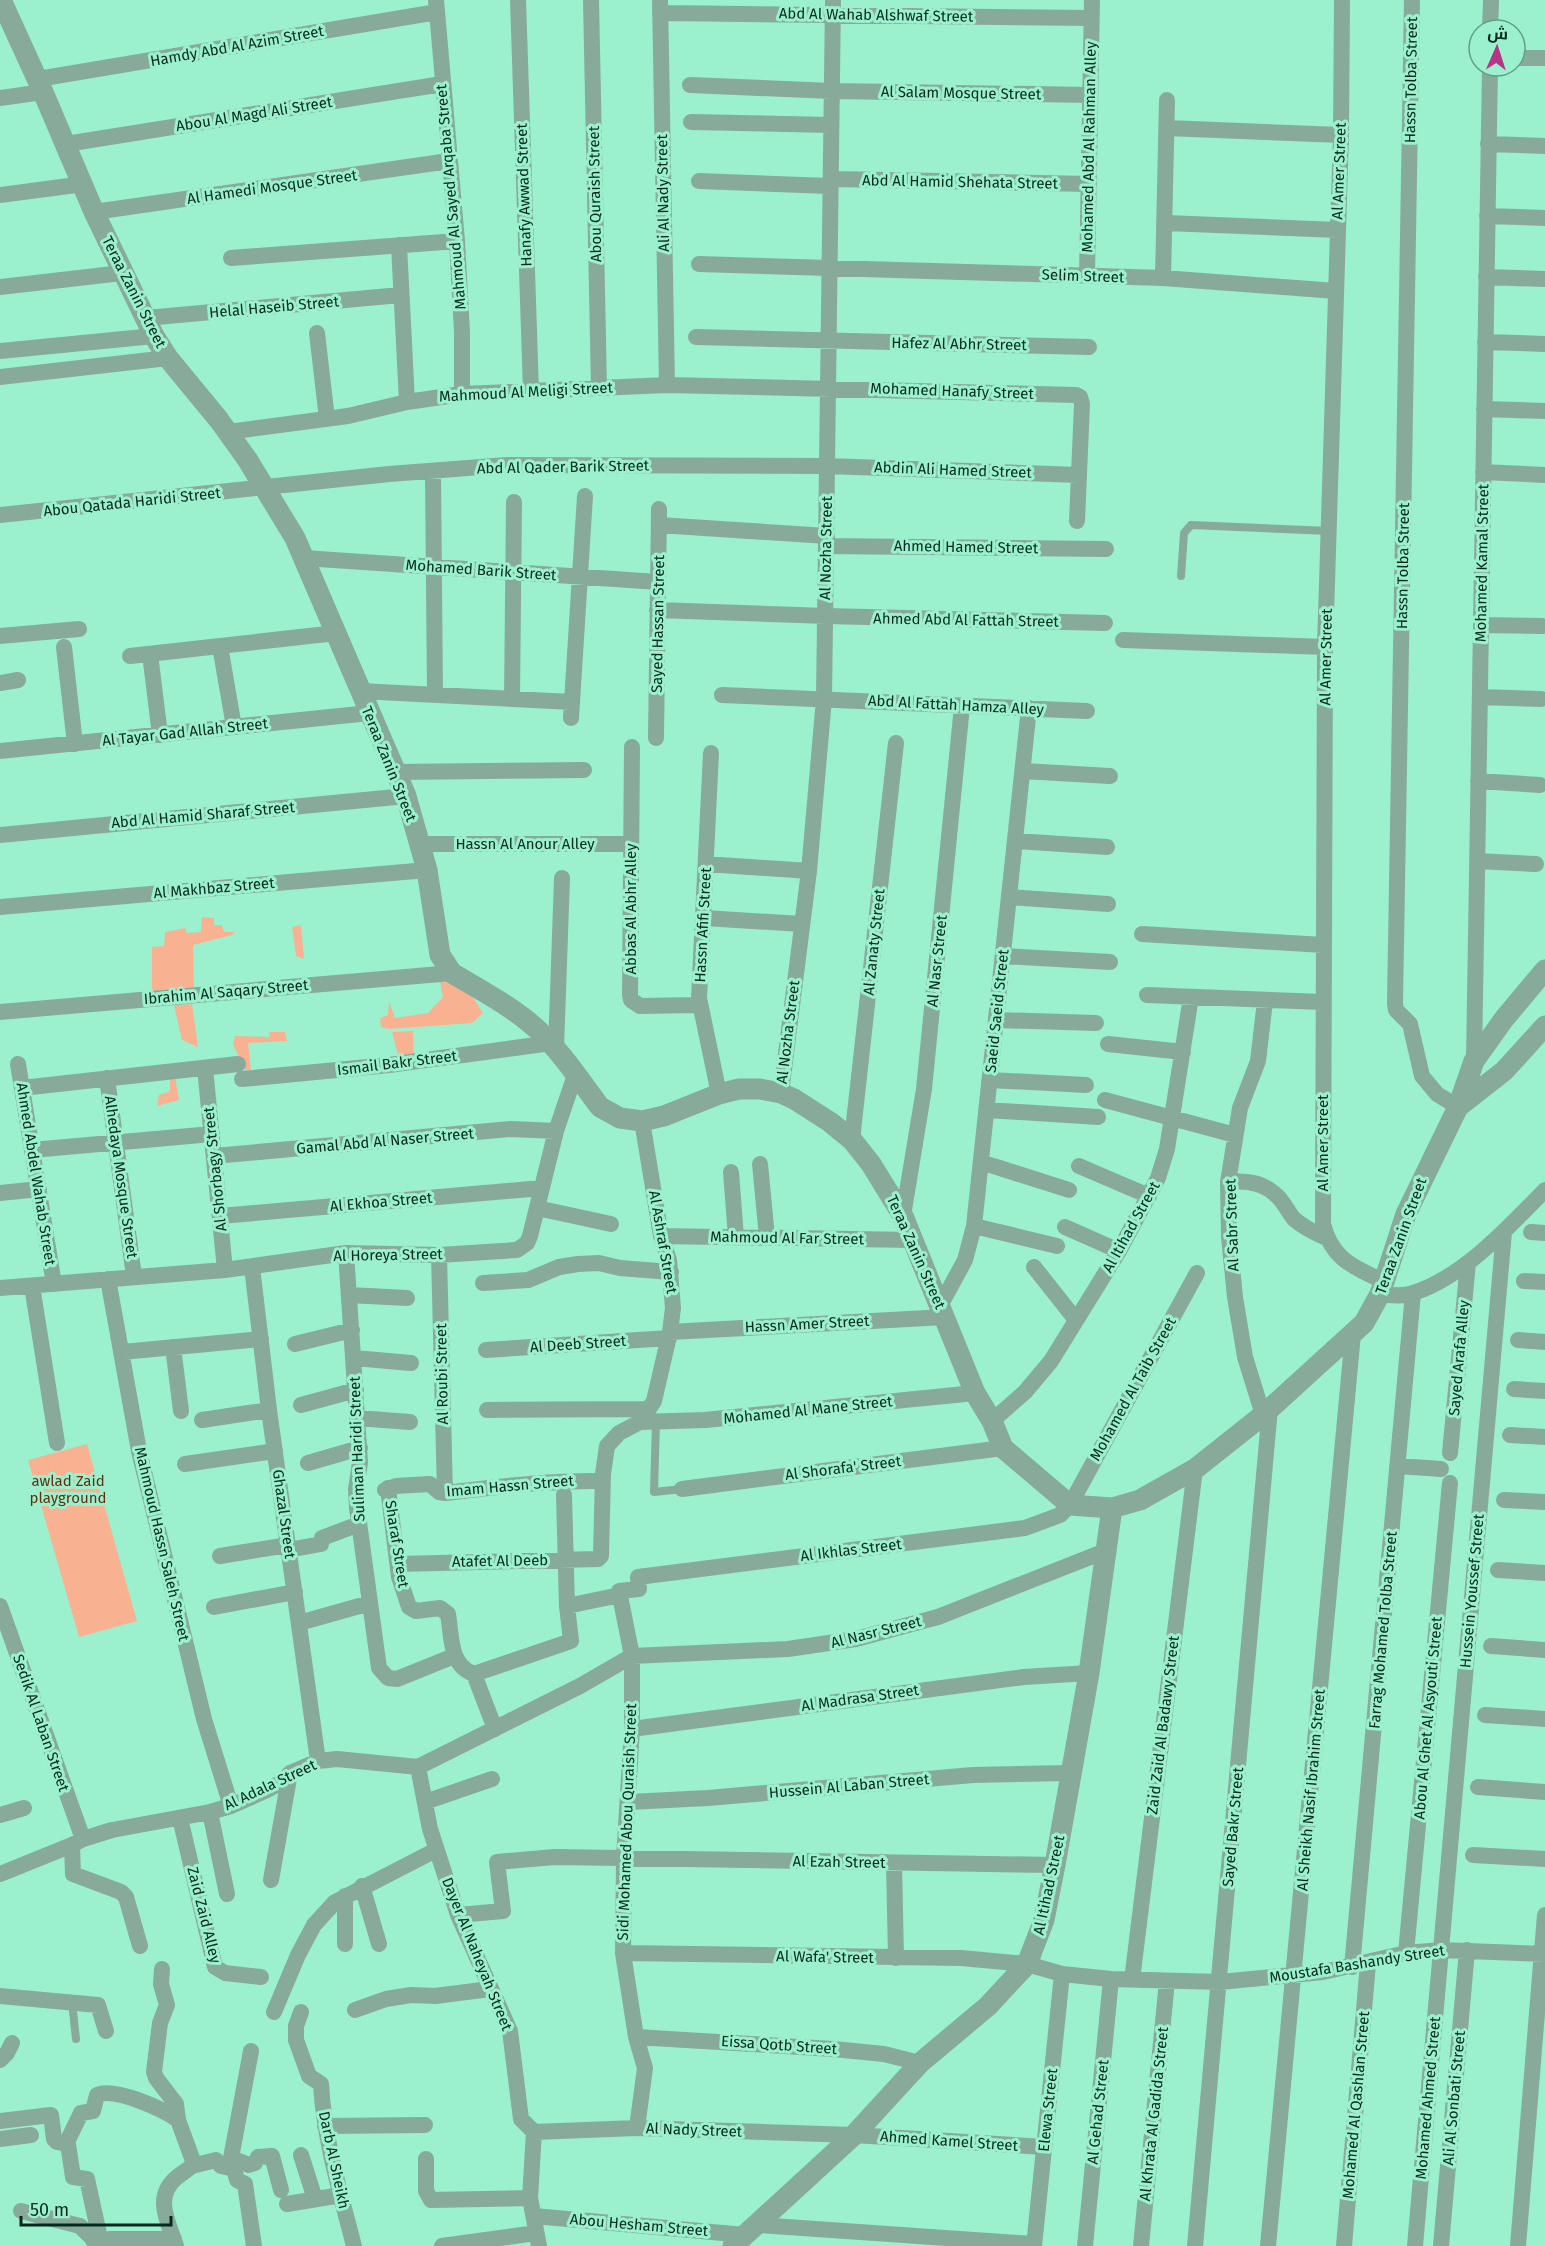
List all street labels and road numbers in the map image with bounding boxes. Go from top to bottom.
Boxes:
street label: Abd Al Wahab Alshwaf Street [779,4,974,26]
street label: Hassn Tolba Street [1401,16,1421,143]
street label: Hamdy Abd Al Azim Street [149,22,326,70]
street label: Mohamed Abd Al Rahman Alley [1078,41,1100,253]
street label: Mahmoud Al Sayed Arqaba Street [432,83,470,310]
street label: Al Salam Mosque Street [881,83,1042,103]
street label: Abou Al Magd Ali Street [175,93,334,135]
street label: Hanafy Awwad Street [512,122,535,267]
street label: Al Amer Street [1328,122,1350,220]
street label: Abou Quraish Street [585,125,605,262]
street label: Ali Al Nady Street [653,133,673,252]
street label: Al Hamedi Mosque Street [186,166,359,208]
street label: Abd Al Hamid Shehata Street [862,171,1059,193]
street label: Teraa Zanin Street [98,233,170,351]
street label: Selim Street [1041,266,1125,286]
street label: Helal Haseib Street [208,292,340,322]
street label: Hafez Al Abhr Street [891,334,1028,354]
street label: Mahmoud Al Meligi Street [439,378,614,406]
street label: Mohamed Hanafy Street [870,379,1035,403]
street label: Abd Al Qader Barik Street [477,456,650,478]
street label: Abdin Ali Hamed Street [874,458,1033,482]
street label: Mohamed Kamal Street [1472,483,1492,642]
street label: Abou Qatada Haridi Street [42,484,222,520]
street label: Al Nozha Street [816,495,836,600]
street label: Hassn Tolba Street [1393,502,1413,629]
street label: Ahmed Hamed Street [894,537,1039,557]
street label: Sayed Hassan Street [648,554,668,693]
street label: Mohamed Barik Street [405,556,558,584]
street label: Al Amer Street [1316,608,1336,706]
street label: Ahmed Abd Al Fattah Street [873,609,1060,631]
street label: Abd Al Fattah Hamza Alley [868,691,1045,719]
street label: Teraa Zanin Street [358,704,421,825]
street label: Al Tayar Gad Allah Street [101,714,269,750]
street label: Abd Al Hamid Sharaf Street [111,798,296,832]
street label: Hassn Al Anour Alley [455,835,595,853]
street label: Abbas Al Abhr Alley [622,843,640,975]
street label: Hassn Afifi Street [691,866,715,983]
street label: Al Makhbaz Street [153,874,276,902]
street label: Al Zanaty Street [859,887,889,996]
street label: Al Nasr Street [923,913,951,1008]
street label: Saeid Saeid Street [982,948,1012,1074]
street label: Ibrahim Al Saqary Street [143,976,309,1008]
street label: Al Nozha Street [773,979,803,1085]
street label: Ismail Bakr Street [336,1047,458,1079]
street label: Ahmed Abdel Wahab Street [13,1081,59,1267]
street label: Alhedaya Mosque Street [101,1094,141,1260]
street label: Al Amer Street [1314,1094,1332,1192]
street label: Al Shorbagy Street [199,1105,230,1232]
street label: Gamal Abd Al Naser Street [295,1124,475,1158]
street label: Teraa Zanin Street [1372,1175,1431,1297]
street label: Al Itihad Street [1098,1178,1164,1276]
street label: Al Sabr Street [1221,1178,1243,1272]
street label: Al Ekhoa Street [329,1188,434,1215]
street label: Al Ashraf Street [645,1189,681,1296]
street label: Teraa Zanin Street [883,1192,949,1312]
street label: Mahmoud Al Far Street [710,1228,865,1248]
street label: Al Horeya Street [333,1245,443,1265]
street label: Sayed Arafa Alley [1445,1299,1473,1417]
street label: Hassn Amer Street [744,1312,870,1336]
street label: Mohamed Al Taib Street [1086,1314,1180,1464]
street label: Al Roubi Street [432,1323,452,1425]
street label: Al Deeb Street [529,1332,627,1356]
street label: Suliman Haridi Street [345,1375,369,1522]
street label: Mohamed Al Mane Street [723,1392,894,1428]
street label: Mahmoud Hassn Saleh Street [131,1445,193,1643]
street label: Al Shorafa' Street [784,1452,903,1484]
street label: Ghazal Street [269,1468,299,1560]
street label: Imam Hassn Street [446,1471,575,1501]
street label: Sharaf Street [381,1499,413,1590]
street label: Hussein Youssef Street [1456,1513,1488,1669]
street label: Farrag Mohamed Tolba Street [1365,1530,1401,1730]
street label: Al Ikhlas Street [799,1535,903,1565]
street label: Atafet Al Deeb [452,1551,548,1571]
street label: Al Nasr Street [829,1612,924,1652]
street label: Abou Al Ghet Al Asyouti Street [1410,1615,1446,1820]
street label: Zaid Zaid Al Badawy Street [1143,1634,1183,1815]
street label: Sedik Al Laban Street [9,1652,73,1795]
street label: Al Madrasa Street [800,1681,921,1715]
street label: Al Sheikh Nasif Ibrahim Street [1293,1688,1329,1892]
street label: Sidi Mohamed Abou Quraish Street [614,1703,640,1941]
street label: Al Adala Street [221,1756,320,1814]
street label: Sayed Bakr Street [1219,1766,1247,1888]
street label: Hussein Al Laban Street [768,1770,930,1802]
street label: Al Itihad Street [1030,1833,1068,1937]
street label: Al Ezah Street [792,1852,886,1872]
street label: Zaid Zaid Alley [183,1865,225,1966]
street label: Dayer Al Naheyah Street [438,1875,516,2034]
street label: Moustafa Bashandy Street [1268,1941,1447,1987]
street label: Al Wafa' Street [776,1947,875,1967]
street label: Mohamed Al Qashlan Street [1339,2010,1373,2200]
street label: Mohamed Ahmed Street [1412,2015,1444,2180]
street label: Al Khrata Al Gadida Street [1136,2025,1172,2202]
street label: Ali Al Sonbati Street [1439,2029,1469,2166]
street label: Eissa Qotb Street [720,2032,838,2058]
street label: Al Gehad Street [1084,2058,1113,2165]
street label: Elewa Street [1035,2067,1061,2153]
street label: Darb Al Sheikh [315,2110,353,2210]
street label: Al Nady Street [646,2119,743,2141]
street label: Ahmed Kamel Street [879,2127,1019,2155]
street label: Abou Hesham Street [569,2210,710,2240]

